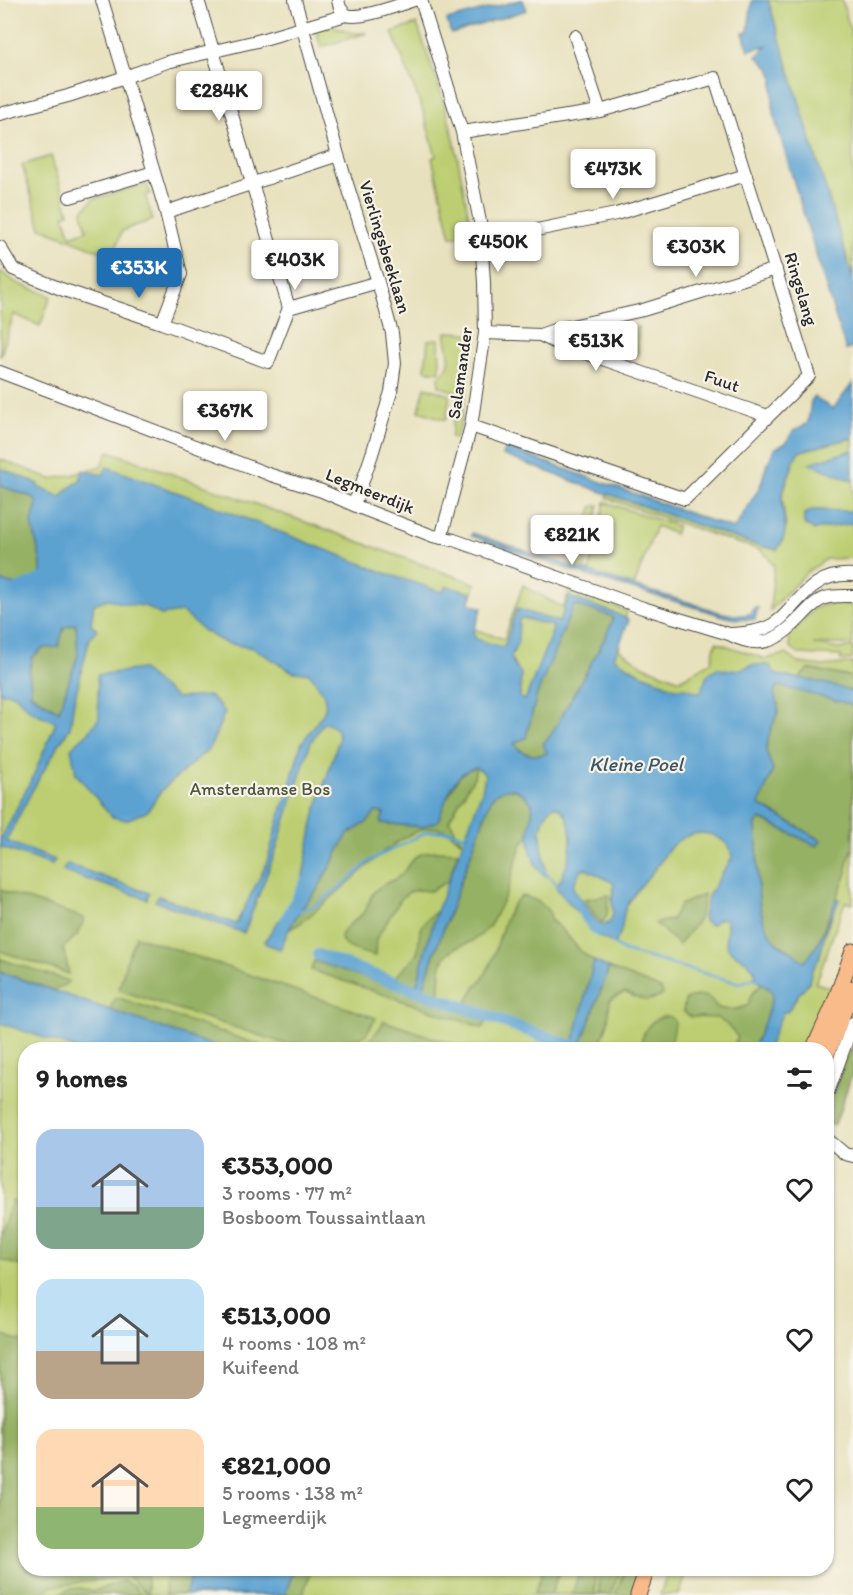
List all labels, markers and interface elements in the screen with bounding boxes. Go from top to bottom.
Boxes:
pin: €284K [177,71,261,122]
text: €284K [190,78,248,102]
pin: €473K [571,149,655,200]
text: €473K [584,156,642,180]
street label: Vierlingsbeeklaan [354,178,416,316]
pin: €450K [456,222,540,273]
pin: €303K [654,227,738,278]
text: €450K [468,229,528,253]
text: €303K [667,234,725,258]
pin: €403K [253,240,337,291]
text: €403K [265,247,325,271]
pin: €353K [97,248,181,299]
street label: Ringslang [779,250,823,329]
text: €353K [111,255,167,279]
pin: €513K [554,321,638,372]
street label: Salamander [443,325,477,420]
text: €513K [569,328,623,352]
street label: Fuut [702,365,743,397]
pin: €367K [183,391,267,442]
text: €367K [197,398,253,422]
street label: Legmeerdijk [322,463,418,519]
pin: €821K [530,515,614,566]
text: €821K [545,522,599,546]
water label: Kleine Poel [589,752,684,776]
park label: Amsterdamse Bos [190,778,330,800]
text: 9 homes [36,1062,128,1094]
icon: filters [783,1062,816,1095]
text: €353,000 [222,1149,333,1181]
icon: home [84,1153,156,1225]
icon: heart [783,1173,816,1206]
text: 3 rooms · 77 m² [222,1181,352,1205]
text: Bosboom Toussaintlaan [222,1205,426,1229]
text: €513,000 [222,1299,331,1331]
icon: home [84,1303,156,1375]
icon: heart [783,1323,816,1356]
text: 4 rooms · 108 m² [222,1331,366,1355]
text: Kuifeend [222,1355,299,1379]
text: €821,000 [222,1449,331,1481]
icon: home [84,1453,156,1525]
icon: heart [783,1473,816,1506]
text: 5 rooms · 138 m² [222,1481,363,1505]
text: Legmeerdijk [222,1505,327,1529]

